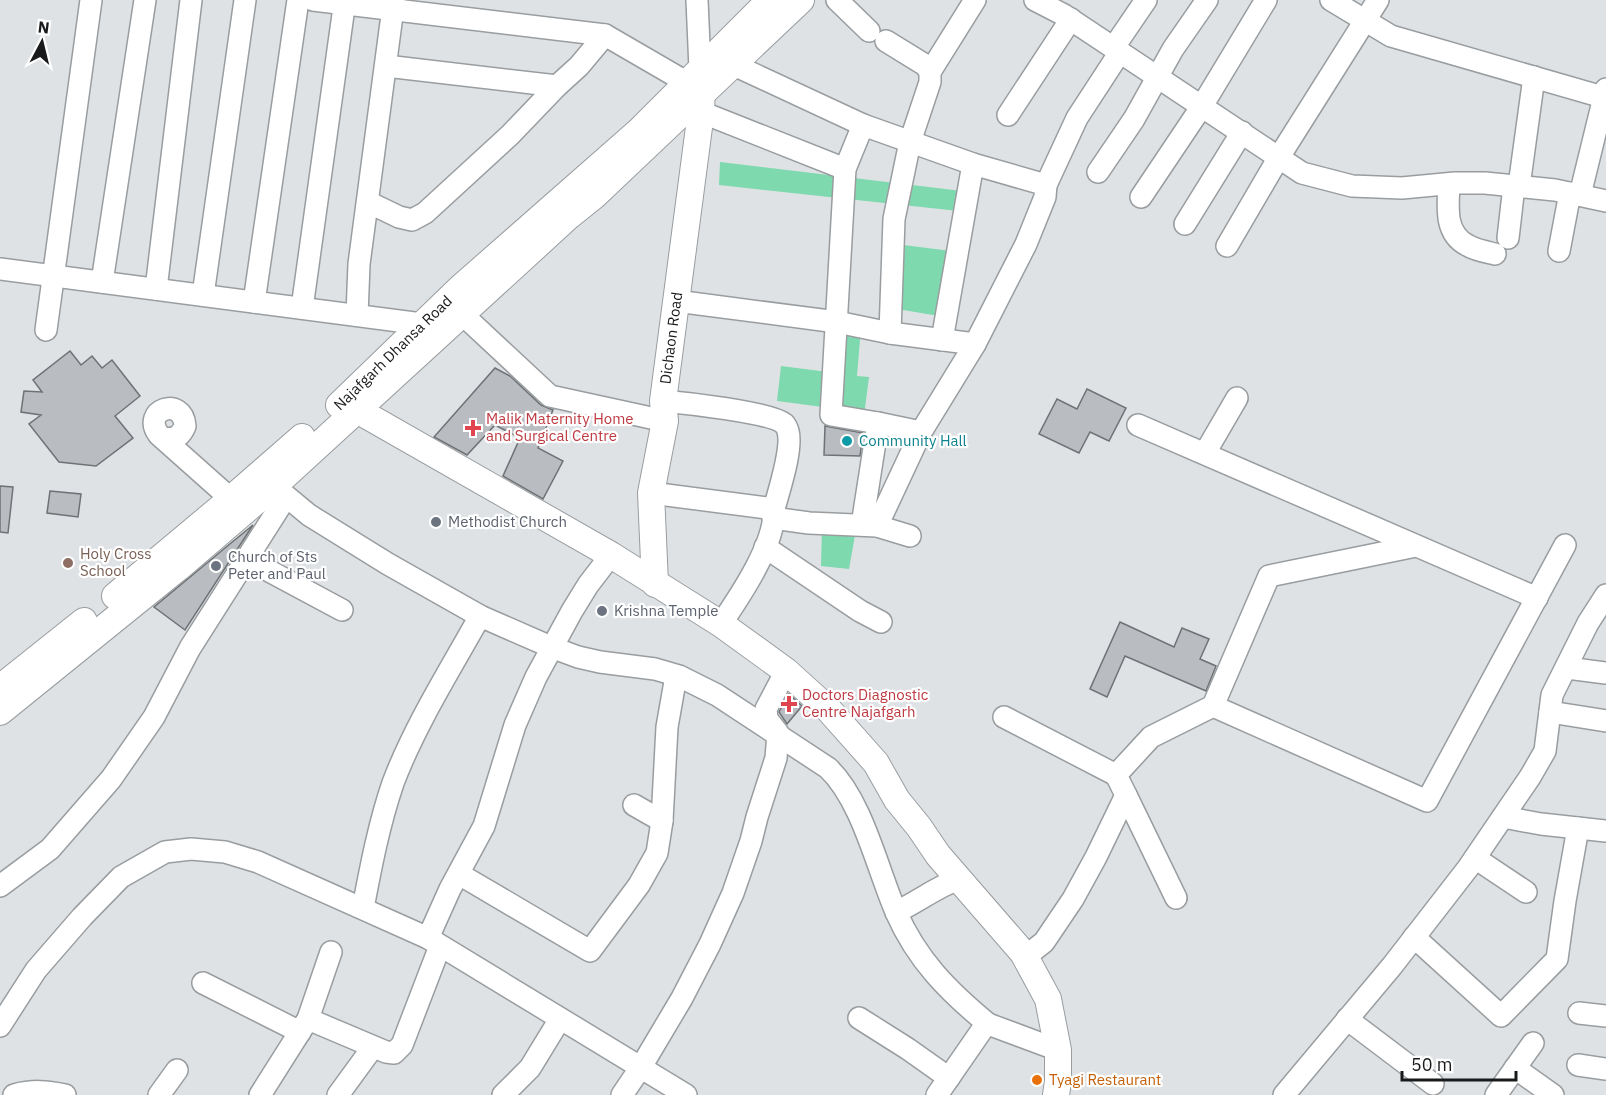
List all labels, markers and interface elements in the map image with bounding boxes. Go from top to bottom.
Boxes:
north arrow [12,12,72,72]
text: N [37,16,51,38]
street label: Najafgarh Dhansa Road [330,291,456,414]
street label: Dichaon Road [655,291,686,385]
place label: Malik Maternity Home and Surgical Centre [486,409,634,445]
marker: Malik Maternity Home and Surgical Centre [464,419,482,437]
place label: Community Hall [859,431,967,450]
marker: Community Hall [840,434,854,448]
place label: Methodist Church [448,512,567,531]
marker: Methodist Church [429,515,443,529]
place label: Holy Cross School [80,544,152,580]
place label: Church of Sts Peter and Paul [228,547,326,583]
marker: Holy Cross School [61,556,75,570]
marker: Church of Sts Peter and Paul [209,559,223,573]
place label: Krishna Temple [614,601,718,620]
marker: Krishna Temple [595,604,609,618]
place label: Doctors Diagnostic Centre Najafgarh [802,685,929,721]
marker: Doctors Diagnostic Centre Najafgarh [780,695,798,713]
scale bar [1402,1044,1516,1082]
text: 50 m [1411,1053,1453,1076]
place label: Tyagi Restaurant [1049,1070,1161,1089]
marker: Tyagi Restaurant [1030,1073,1044,1087]

